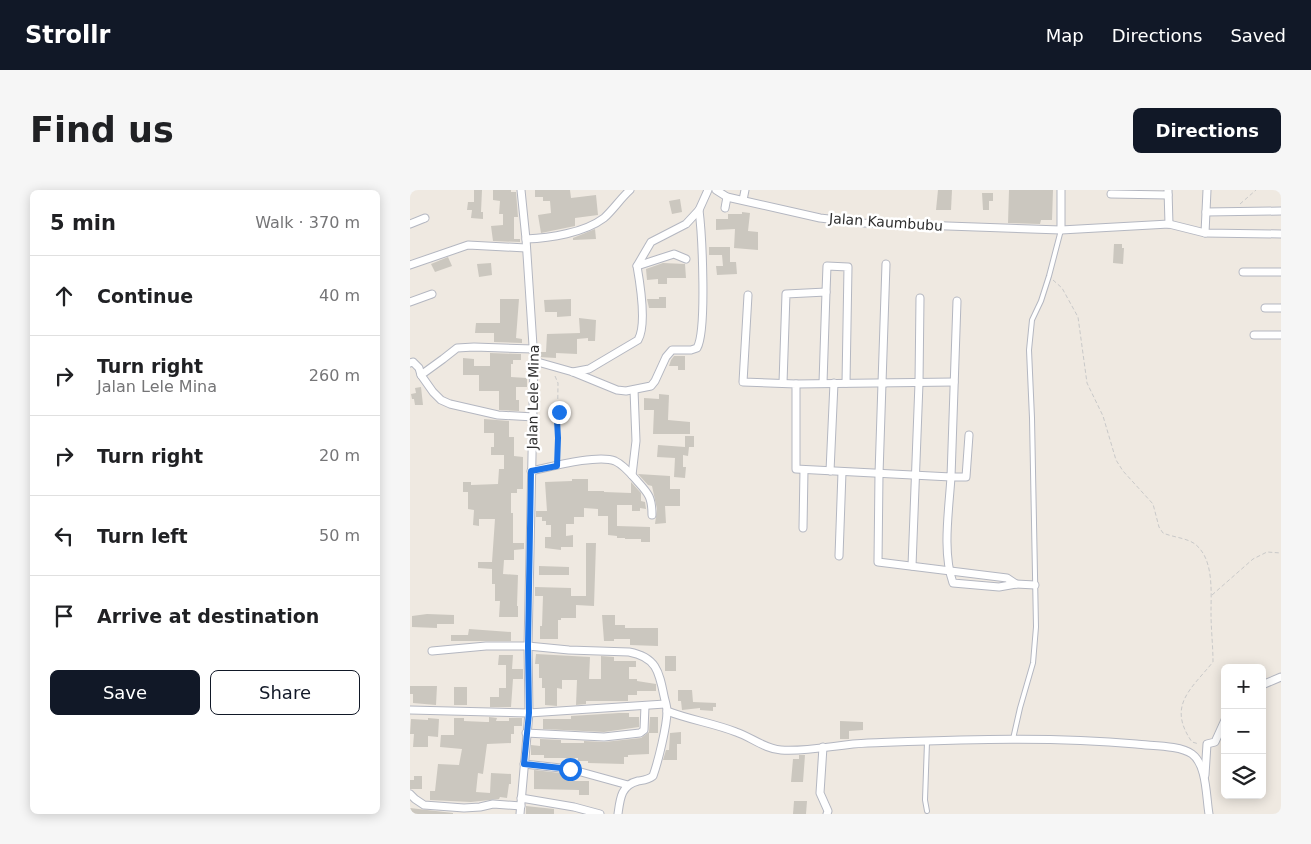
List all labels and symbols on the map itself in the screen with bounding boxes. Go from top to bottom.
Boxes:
street label: Jalan Kaumbubu [828,210,943,234]
street label: Jalan Lele Mina [524,344,542,451]
route end [548,401,571,424]
route start [559,758,582,781]

